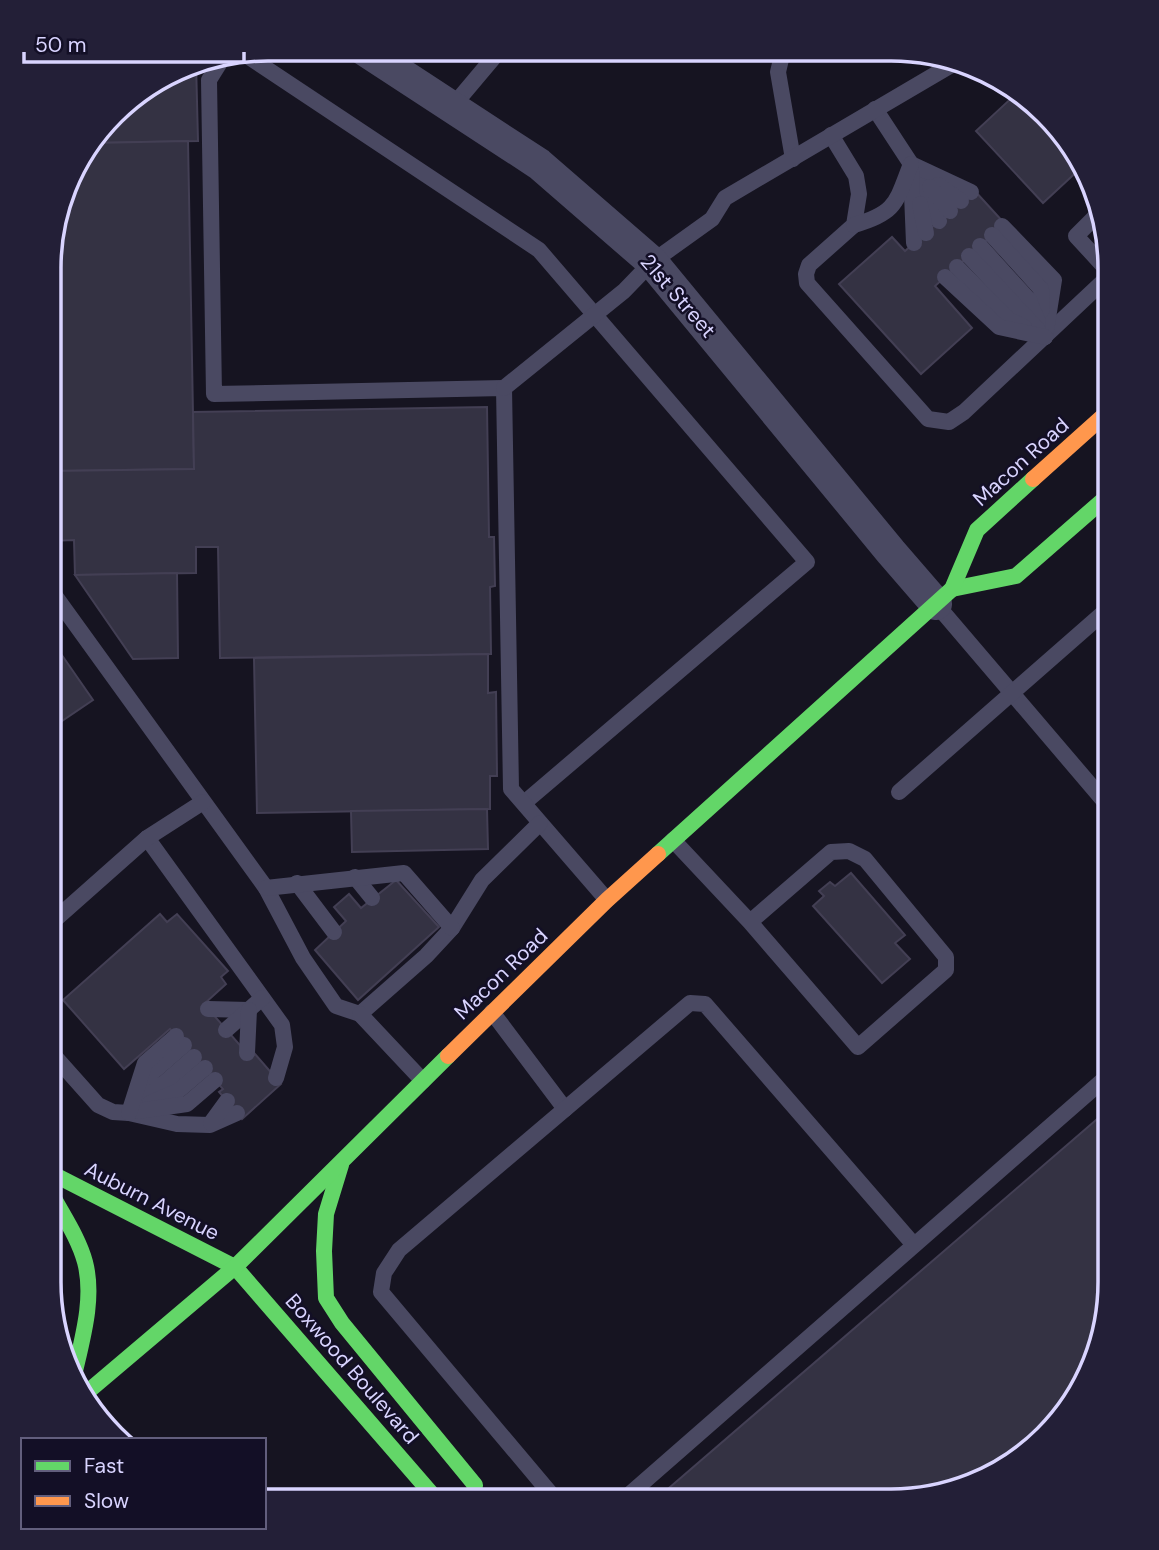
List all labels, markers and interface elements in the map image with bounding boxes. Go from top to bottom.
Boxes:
scale bar [24,21,245,65]
text: 50 m [35,31,86,59]
street label: 21st Street [634,248,722,344]
street label: Macon Road [967,411,1075,513]
street label: Macon Road [448,922,554,1026]
street label: Auburn Avenue [80,1155,224,1247]
street label: Boxwood Boulevard [279,1288,425,1450]
legend [21,1438,266,1529]
text: Fast [84,1452,124,1480]
text: Slow [84,1487,129,1515]

